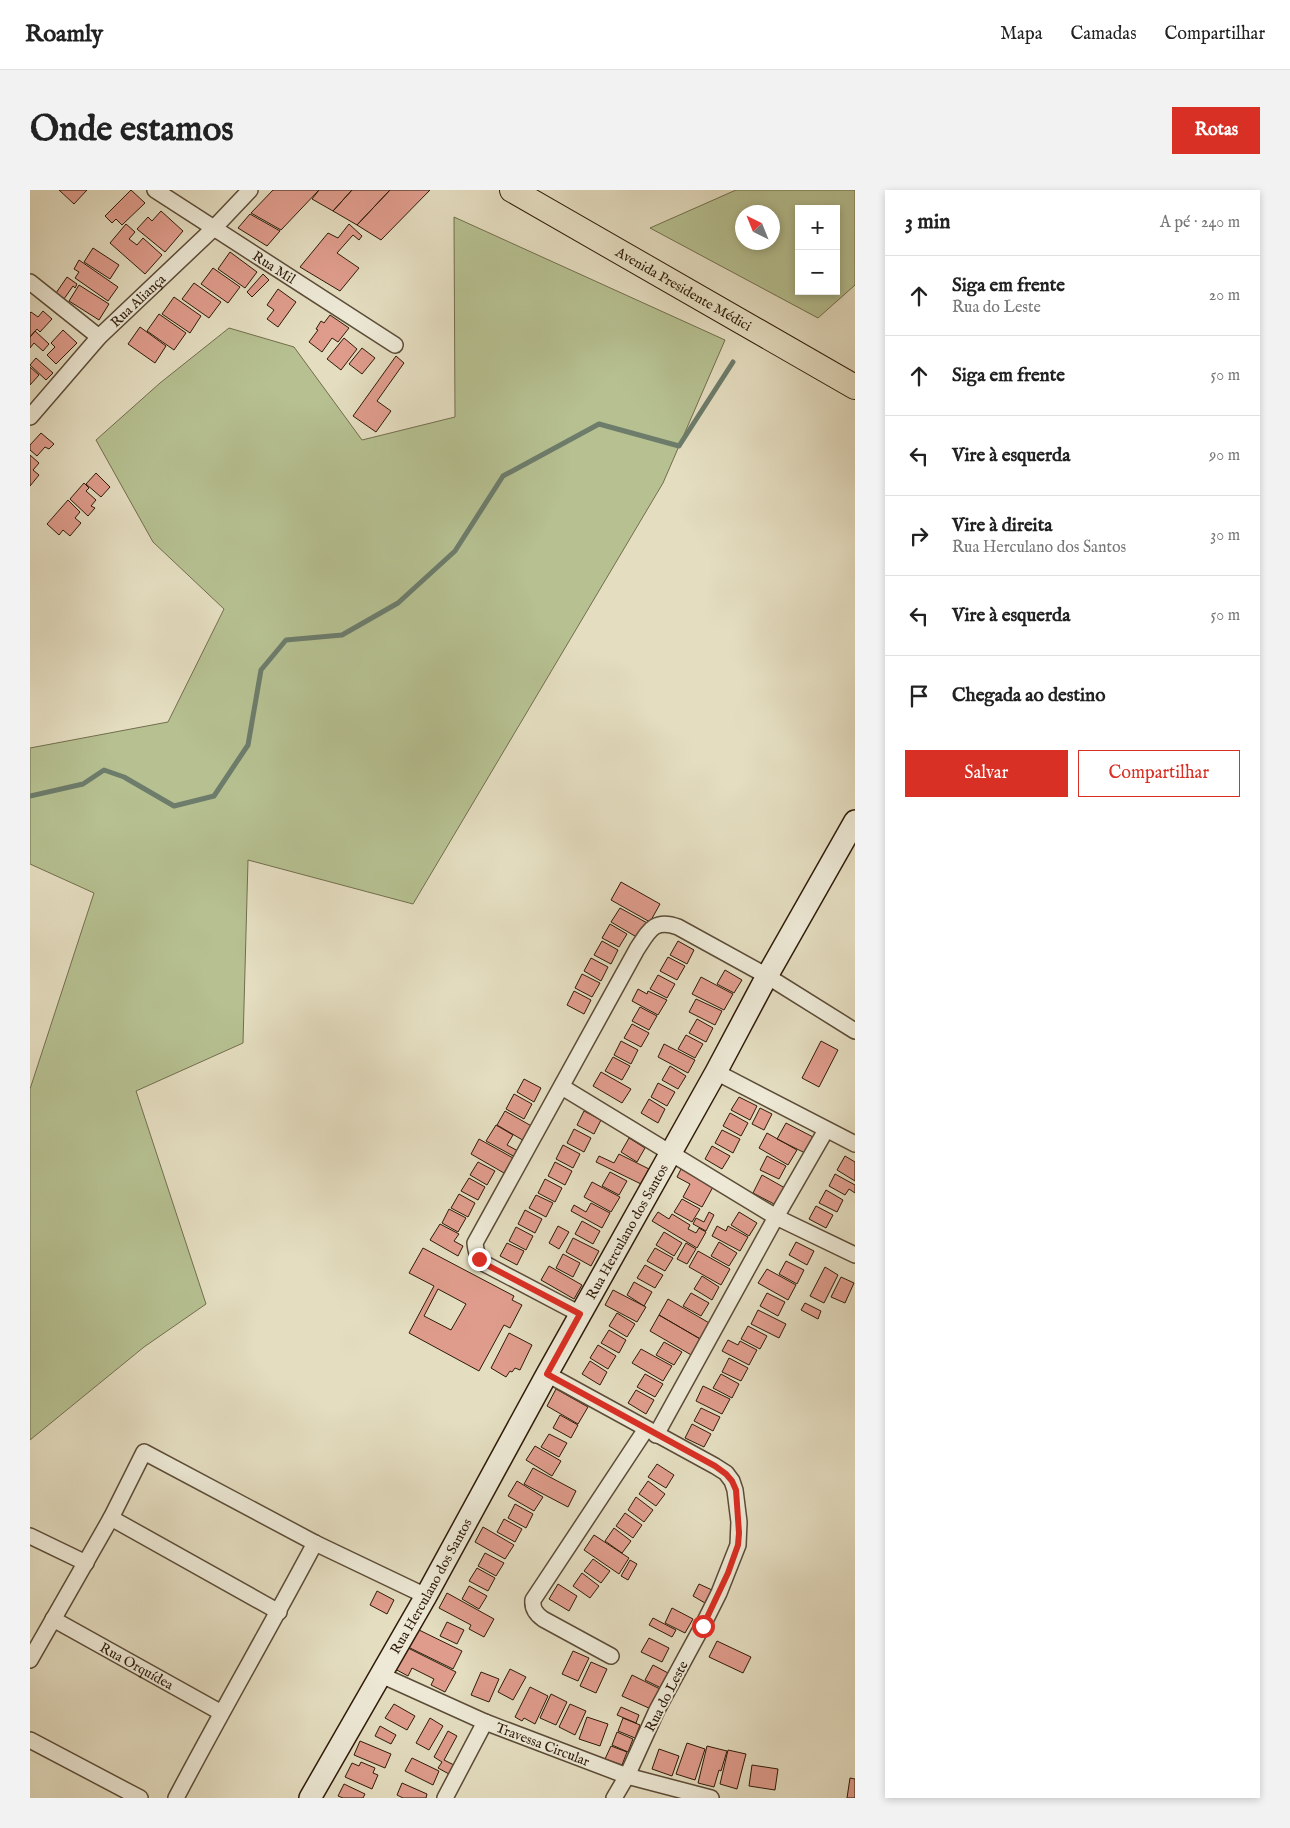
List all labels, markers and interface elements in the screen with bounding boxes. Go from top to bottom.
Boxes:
text: Roamly [25,19,103,50]
text: Mapa [1000,23,1042,46]
text: Camadas [1070,23,1136,46]
text: Compartilhar [1164,23,1265,46]
button: Rotas [1172,107,1260,154]
text: Onde estamos [30,108,234,153]
north arrow [735,205,780,250]
map controls [795,205,840,295]
button: + [795,205,840,250]
text: 3 min [905,209,950,236]
text: A pé · 240 m [1160,213,1240,233]
street label: Avenida Presidente Médici [611,243,755,336]
street label: Rua Mil [249,247,299,288]
button: − [795,250,840,295]
street label: Rua Aliança [107,270,171,332]
text: Siga em frente [952,274,1065,298]
icon: ahead [905,282,933,310]
text: 20 m [1209,286,1240,306]
text: Rua do Leste [952,298,1041,318]
icon: ahead [905,362,933,390]
text: Siga em frente [952,364,1065,388]
text: 50 m [1211,366,1240,386]
icon: left [905,442,933,470]
text: Vire à esquerda [952,444,1070,468]
text: 90 m [1209,446,1240,466]
text: Vire à direita [952,514,1052,538]
icon: right [905,522,933,550]
text: 30 m [1210,526,1240,546]
text: Rua Herculano dos Santos [952,538,1126,558]
icon: left [905,602,933,630]
text: Vire à esquerda [952,604,1070,628]
text: 50 m [1211,606,1240,626]
icon: arrive [905,682,933,710]
text: Chegada ao destino [952,684,1105,708]
button: Salvar [905,750,1068,797]
button: Compartilhar [1078,750,1240,797]
street label: Rua Herculano dos Santos [582,1161,673,1303]
route end [468,1248,491,1271]
street label: Rua Herculano dos Santos [387,1515,477,1658]
route start [692,1615,715,1638]
street label: Rua Orquídea [96,1639,177,1695]
street label: Rua do Leste [641,1657,693,1735]
street label: Travessa Circular [493,1719,592,1771]

